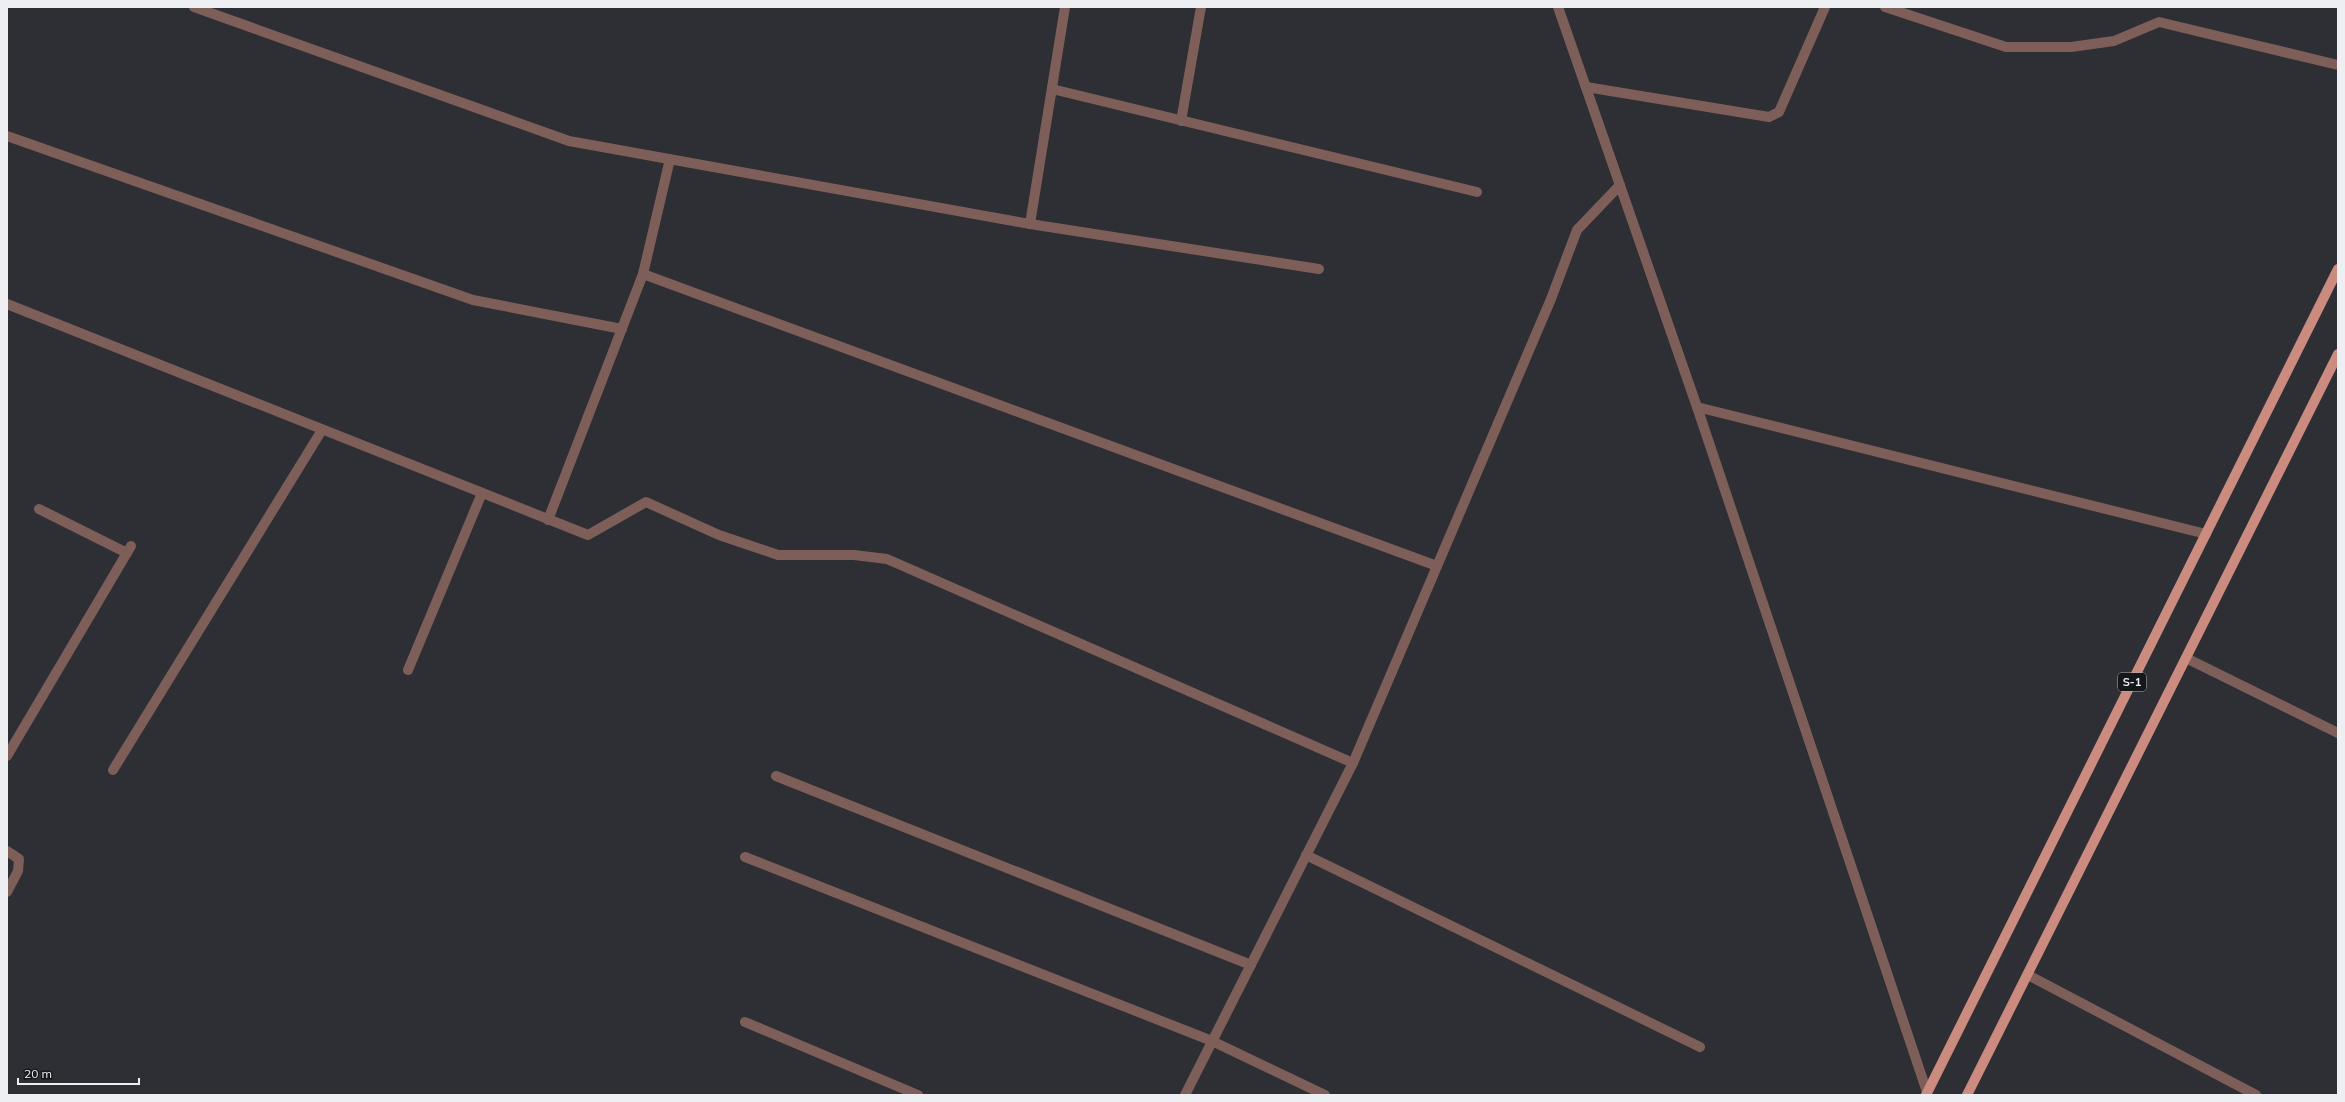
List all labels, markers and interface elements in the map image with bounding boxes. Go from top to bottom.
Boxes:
road number: S-1 [2118,673,2146,691]
scale bar [18,1060,139,1086]
text: 20 m [24,1066,52,1081]

